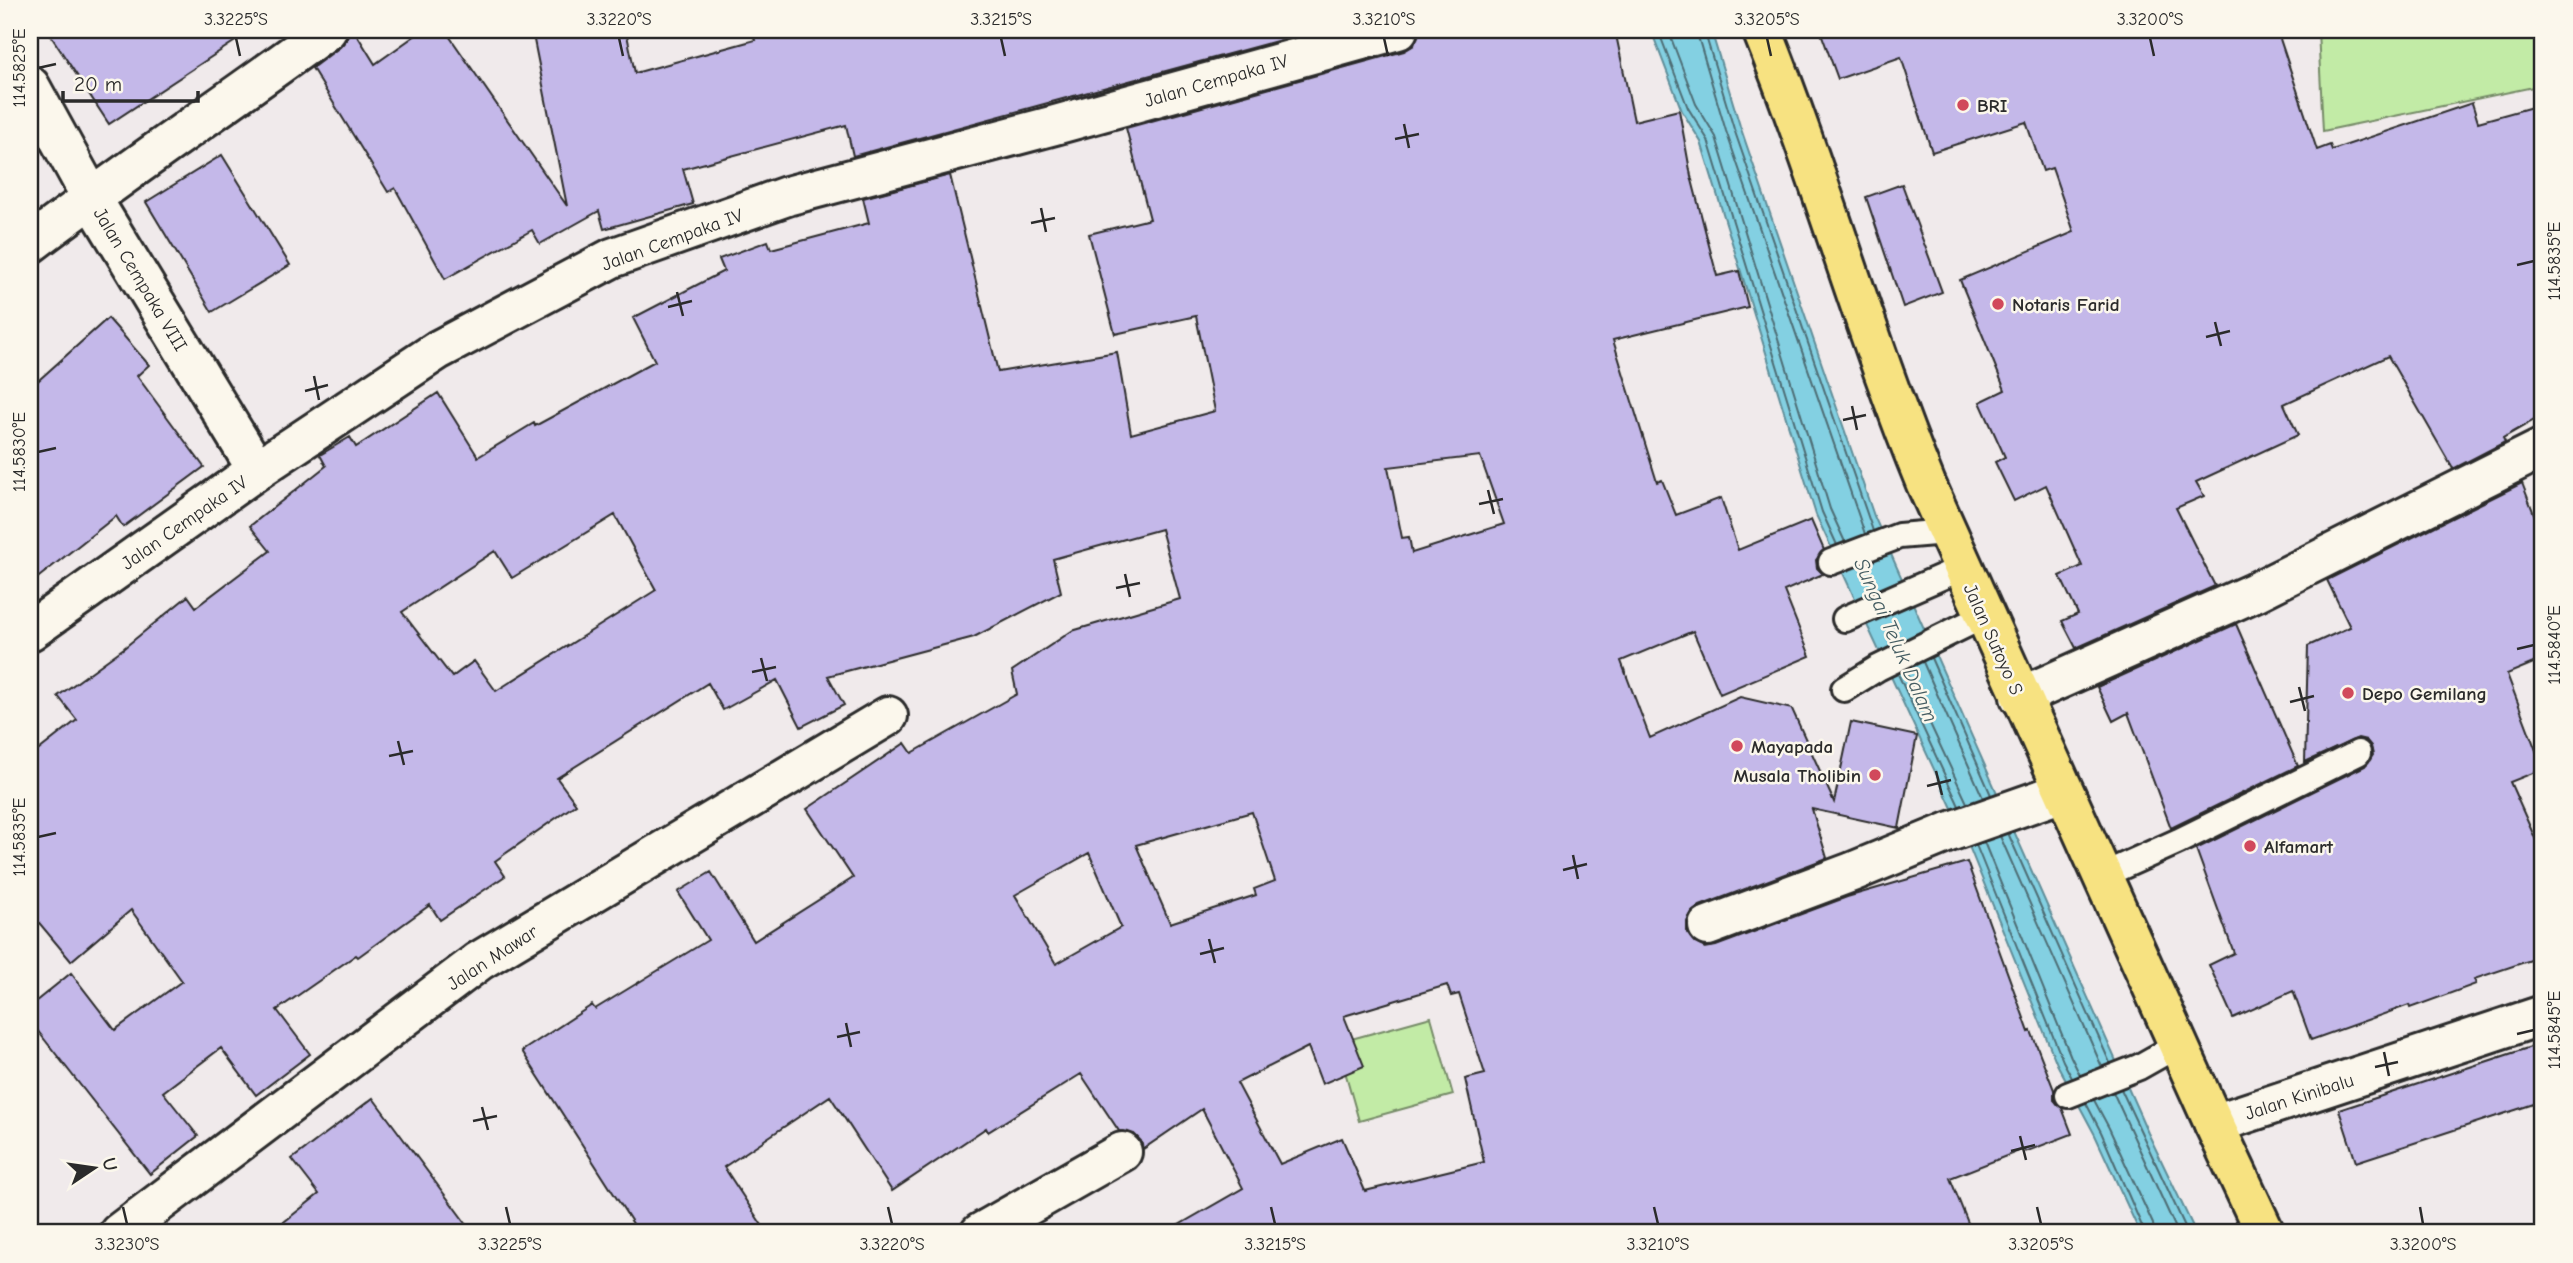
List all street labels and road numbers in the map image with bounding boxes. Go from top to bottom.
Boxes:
street label: Jalan Cempaka IV [1142,50,1292,112]
street label: Jalan Cempaka VIII [89,204,192,355]
street label: Jalan Cempaka IV [599,204,747,276]
street label: Jalan Cempaka IV [117,471,252,574]
street label: Jalan Sutoyo S [1959,580,2027,698]
street label: Jalan Mawar [443,920,542,995]
street label: Jalan Kinibalu [2242,1069,2356,1125]

